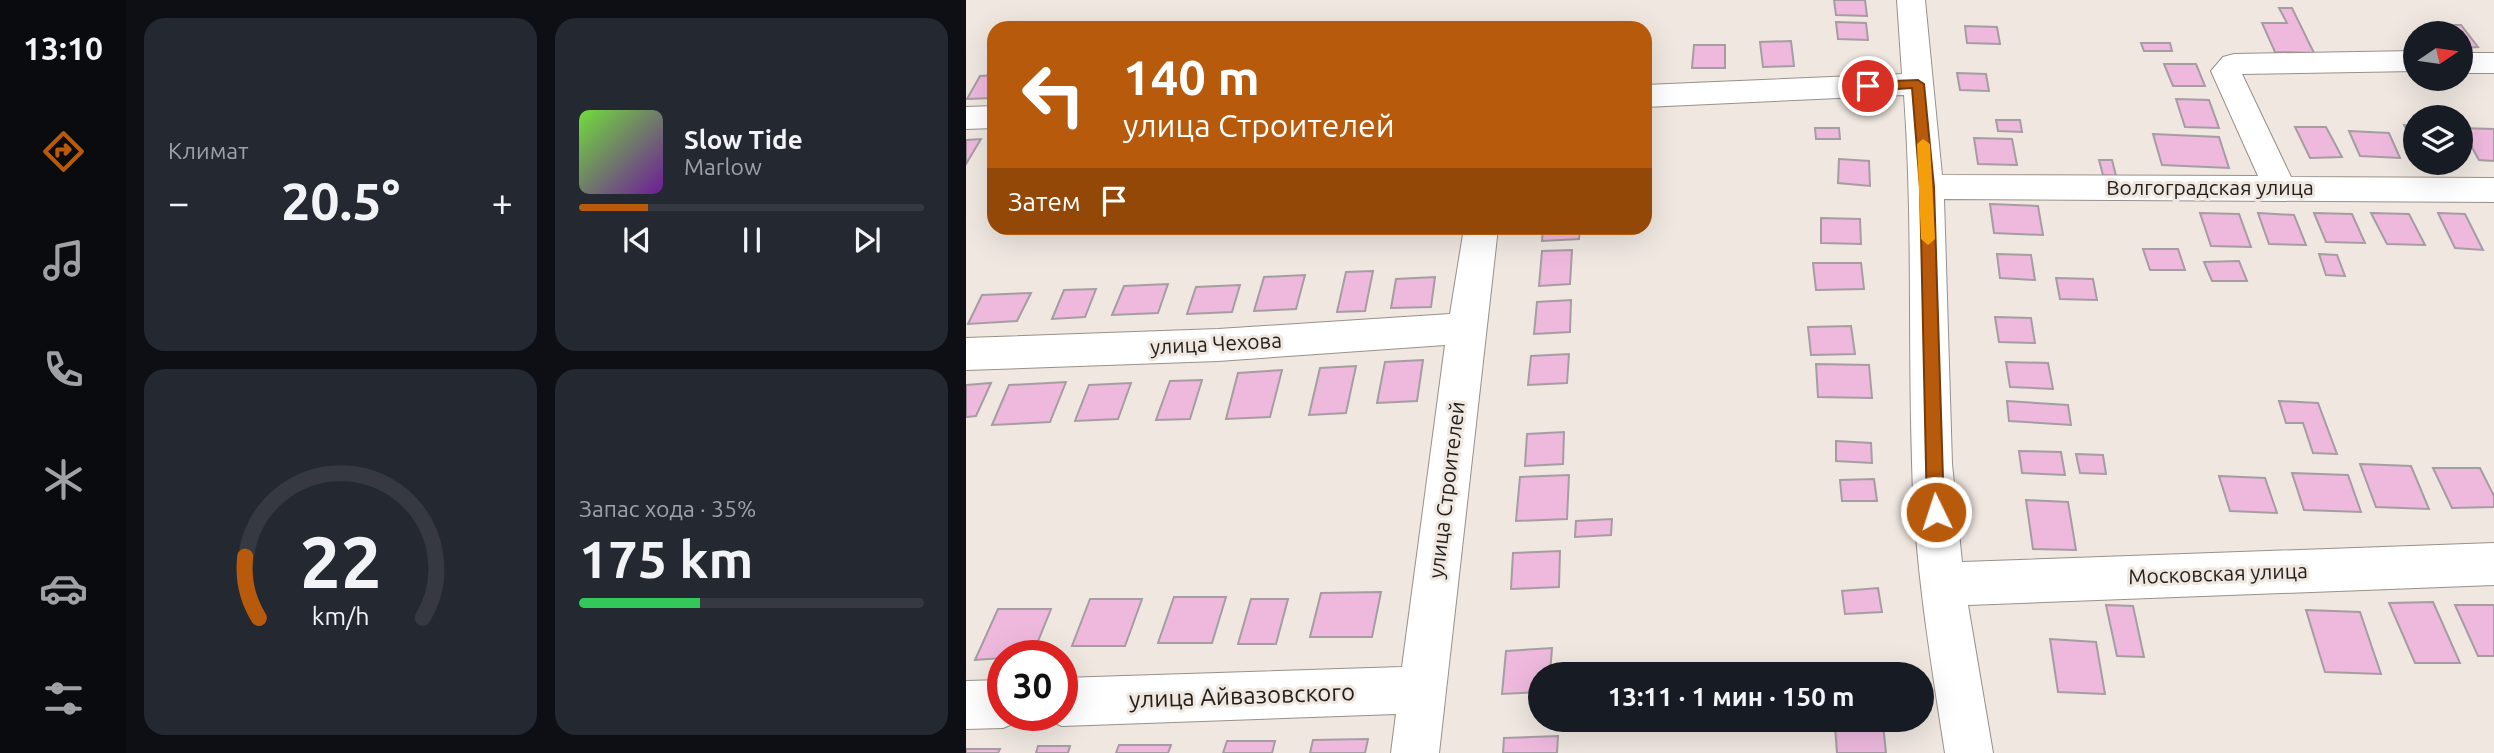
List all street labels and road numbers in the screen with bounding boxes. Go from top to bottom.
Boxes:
street label: Волгоградская улица [2106,175,2314,199]
street label: улица Чехова [1149,328,1282,358]
street label: улица Строителей [1423,400,1469,580]
street label: Московская улица [2128,558,2308,588]
street label: улица Айвазовского [1129,678,1355,713]

